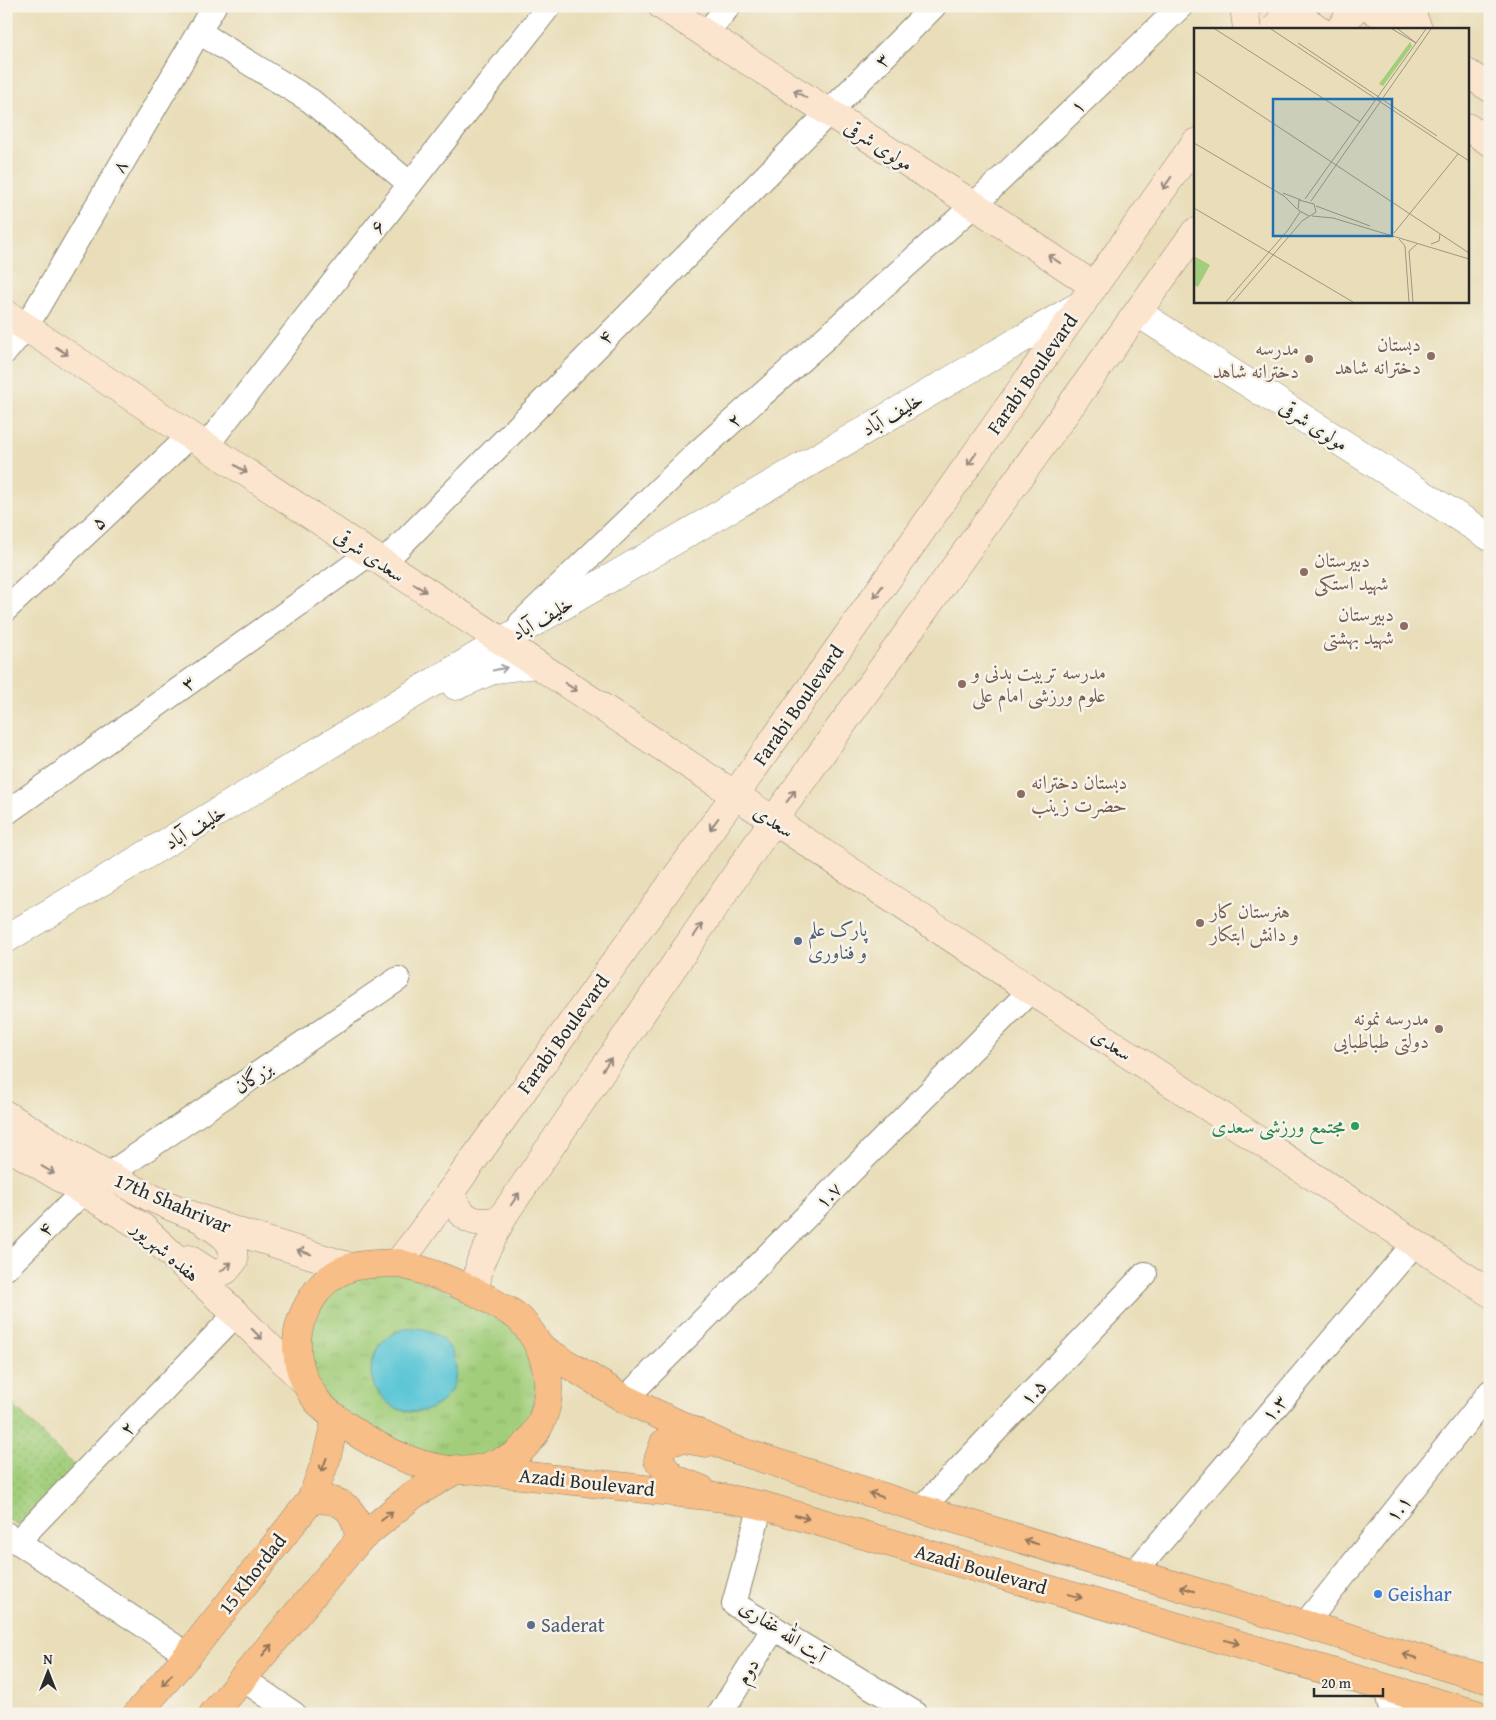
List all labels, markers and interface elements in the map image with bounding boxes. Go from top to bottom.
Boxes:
inset map [1194,28,1468,302]
street label: ۳ [867,45,896,74]
one-way arrow [793,89,807,99]
street label: ۱ [1062,91,1091,120]
street label: مولوی شرقی [839,111,919,178]
street label: ۸ [103,153,134,178]
one-way arrow [1162,176,1172,190]
street label: ۶ [362,212,392,239]
one-way arrow [1047,254,1061,264]
street label: Farabi Boulevard [979,307,1084,440]
street label: ۴ [590,322,619,351]
place label: دبستان دخترانه شاهد [1334,329,1421,381]
place label: مدرسه دخترانه شاهد [1212,333,1299,385]
one-way arrow [54,346,68,356]
marker: دبستان دخترانه شاهد [1425,350,1437,362]
marker: مدرسه دخترانه شاهد [1303,353,1315,365]
street label: خلیف آباد [855,384,928,443]
street label: مولوی شرقی [1274,391,1354,458]
street label: ۲ [720,405,748,434]
one-way arrow [967,452,977,466]
one-way arrow [234,464,248,474]
street label: ۵ [83,507,112,536]
street label: سعدی شرقی [329,520,412,589]
place label: دبیرستان شهید استکی [1314,545,1389,597]
marker: دبیرستان شهید استکی [1298,566,1310,578]
one-way arrow [413,583,427,593]
one-way arrow [873,585,883,599]
street label: خلیف آباد [505,588,578,647]
place label: دبیرستان شهید بهشتی [1323,599,1394,652]
marker: دبیرستان شهید بهشتی [1398,620,1410,632]
street label: Farabi Boulevard [745,638,850,771]
place label: مدرسه تربیت بدنی و علوم ورزشی امام علی [970,657,1106,713]
one-way arrow [492,664,508,673]
street label: ۳ [175,667,201,698]
marker: مدرسه تربیت بدنی و علوم ورزشی امام علی [956,678,968,690]
one-way arrow [563,682,577,692]
place label: دبستان دخترانه حضرت زینب [1031,767,1127,819]
marker: دبستان دخترانه حضرت زینب [1015,788,1027,800]
one-way arrow [785,790,796,804]
street label: خلیف آباد [158,797,231,856]
street label: سعدی [748,797,800,845]
one-way arrow [708,817,719,830]
place label: هنرستان کار و دانش ابتکار [1208,896,1299,948]
place label: پارک علم و فناوری [808,914,869,966]
marker: هنرستان کار و دانش ابتکار [1194,917,1206,929]
one-way arrow [693,923,703,937]
marker: پارک علم و فناوری [792,935,804,947]
street label: Farabi Boulevard [509,968,616,1099]
place label: مدرسه نمونه دولتی طباطبایی [1333,1003,1429,1056]
street label: سعدی [1086,1020,1138,1068]
marker: مدرسه نمونه دولتی طباطبایی [1433,1023,1445,1035]
street label: بزرگان [227,1053,278,1100]
one-way arrow [602,1058,612,1072]
place label: مجتمع ورزشی سعدی [1211,1111,1345,1144]
marker: مجتمع ورزشی سعدی [1349,1120,1361,1132]
one-way arrow [41,1165,55,1175]
street label: 17th Shahrivar [110,1165,236,1240]
street label: ۱.۷ [807,1174,848,1215]
one-way arrow [510,1192,520,1206]
street label: هفده شهریور [124,1212,207,1288]
street label: ۴ [30,1214,59,1243]
one-way arrow [297,1247,313,1257]
one-way arrow [220,1262,233,1273]
one-way arrow [251,1328,263,1341]
street label: ۱.۵ [1012,1371,1053,1412]
street label: ۱.۳ [1253,1388,1294,1428]
street label: ۲ [112,1413,141,1442]
one-way arrow [319,1457,328,1472]
street label: Azadi Boulevard [518,1460,657,1503]
street label: ۱.۱ [1377,1488,1418,1528]
one-way arrow [868,1489,884,1499]
one-way arrow [381,1511,394,1522]
one-way arrow [793,1512,809,1522]
street label: 15 Khordad [211,1527,293,1620]
street label: Azadi Boulevard [912,1536,1051,1601]
one-way arrow [1024,1537,1040,1547]
place label: Geishar [1388,1579,1452,1608]
one-way arrow [1179,1583,1195,1593]
marker: Geishar [1372,1588,1384,1600]
street label: آیت الله غفاری [734,1592,835,1671]
one-way arrow [1067,1592,1083,1602]
place label: Saderat [541,1610,605,1639]
marker: Saderat [525,1619,537,1631]
one-way arrow [1223,1637,1239,1647]
one-way arrow [262,1644,273,1657]
north arrow [22,1648,72,1698]
text: N [43,1649,53,1669]
one-way arrow [1402,1650,1418,1660]
street label: دوم [727,1652,769,1692]
scale bar [1314,1665,1382,1697]
text: 20 m [1321,1672,1352,1693]
one-way arrow [161,1673,173,1686]

